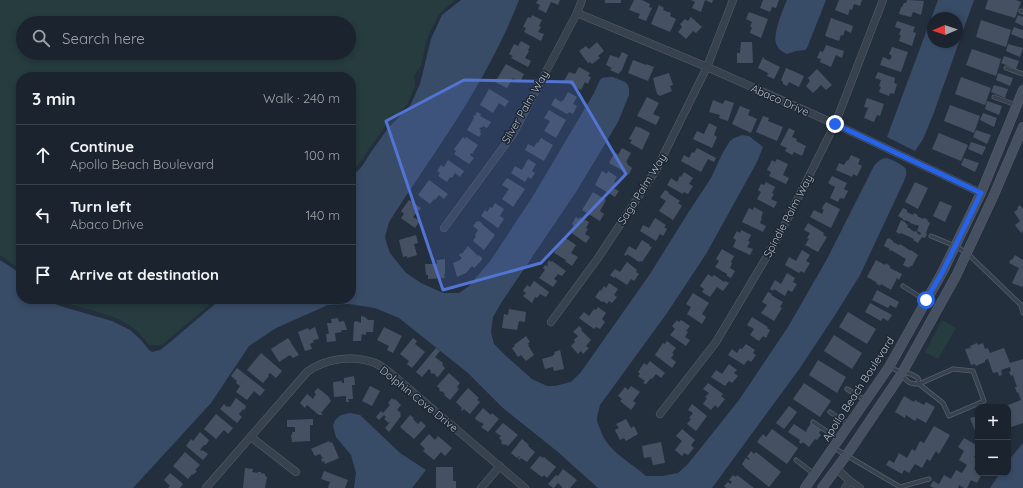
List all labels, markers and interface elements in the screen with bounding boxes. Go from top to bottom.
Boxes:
north arrow [927,12,963,48]
search box [16,16,356,60]
icon: search [30,27,52,49]
text: Search here [62,29,145,48]
street label: Silver Palm Way [498,68,552,146]
street label: Abaco Drive [749,81,811,119]
text: 3 min [32,88,76,109]
text: Walk · 240 m [263,90,340,106]
route end [826,115,844,133]
text: Continue [70,137,134,156]
icon: ahead [32,144,54,166]
text: 100 m [304,147,340,163]
street label: Sago Palm Way [615,151,669,227]
text: Apollo Beach Boulevard [70,156,214,172]
street label: Spindle Palm Way [760,172,816,260]
text: Turn left [70,197,132,216]
icon: left [32,204,54,226]
text: 140 m [305,207,340,223]
text: Abaco Drive [70,216,144,232]
icon: arrive [32,264,54,286]
text: Arrive at destination [70,265,219,284]
route start [917,291,935,309]
street label: Apollo Beach Boulevard [819,334,897,444]
street label: Dolphin Cove Drive [377,363,461,435]
map controls [975,404,1011,476]
button: + [975,404,1011,440]
button: − [975,440,1011,476]

